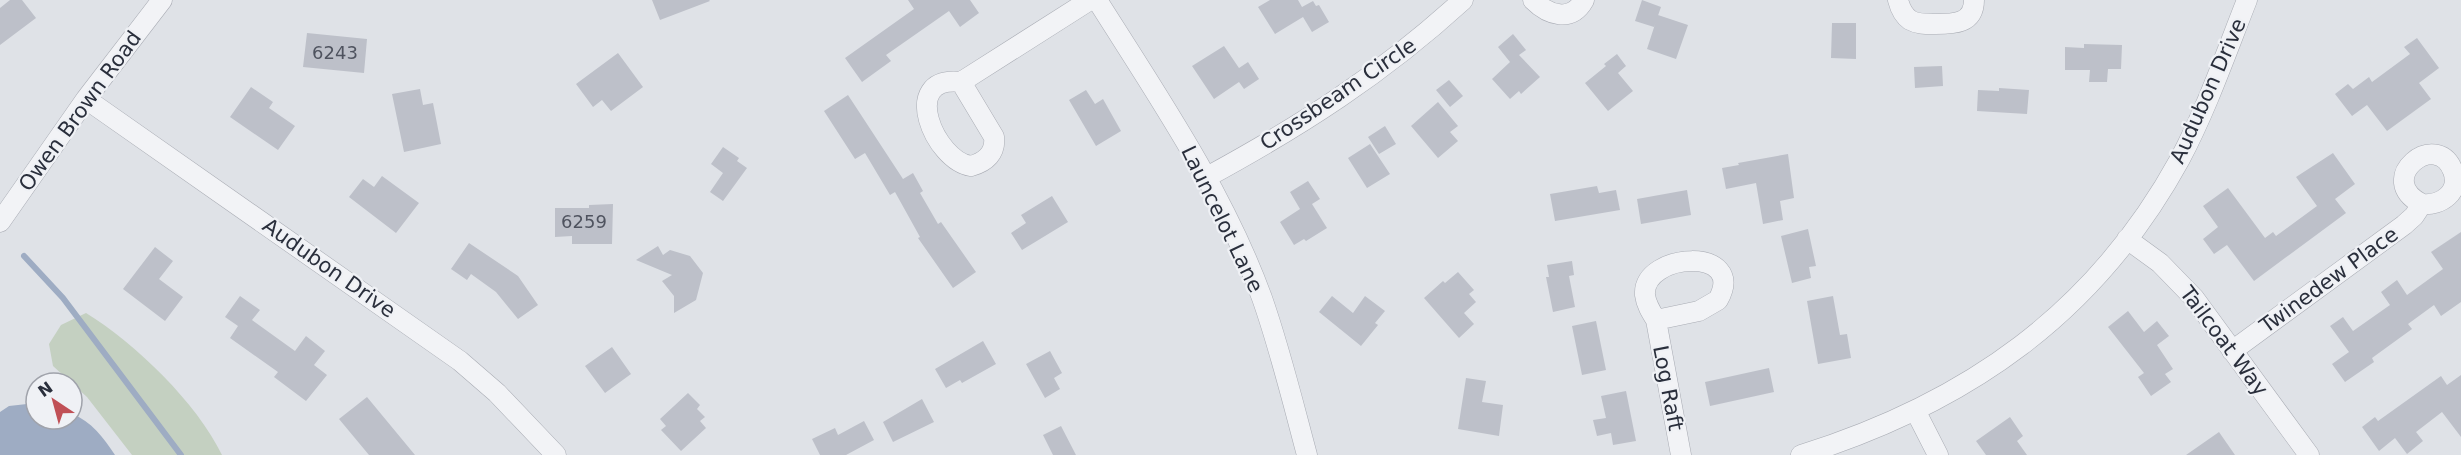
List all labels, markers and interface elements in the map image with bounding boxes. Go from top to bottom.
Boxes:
street label: Audubon Drive [2165,15,2251,167]
street label: Owen Brown Road [14,26,146,196]
street label: Crossbeam Circle [1256,33,1420,155]
house number: 6243 [312,42,358,63]
street label: Launcelot Lane [1176,142,1268,296]
house number: 6259 [561,211,607,232]
street label: Audubon Drive [258,213,400,323]
street label: Twinedew Place [2255,222,2403,339]
street label: Tailcoat Way [2174,281,2273,400]
street label: Log Raft [1648,343,1688,433]
north arrow [24,371,84,431]
text: N [34,378,56,401]

